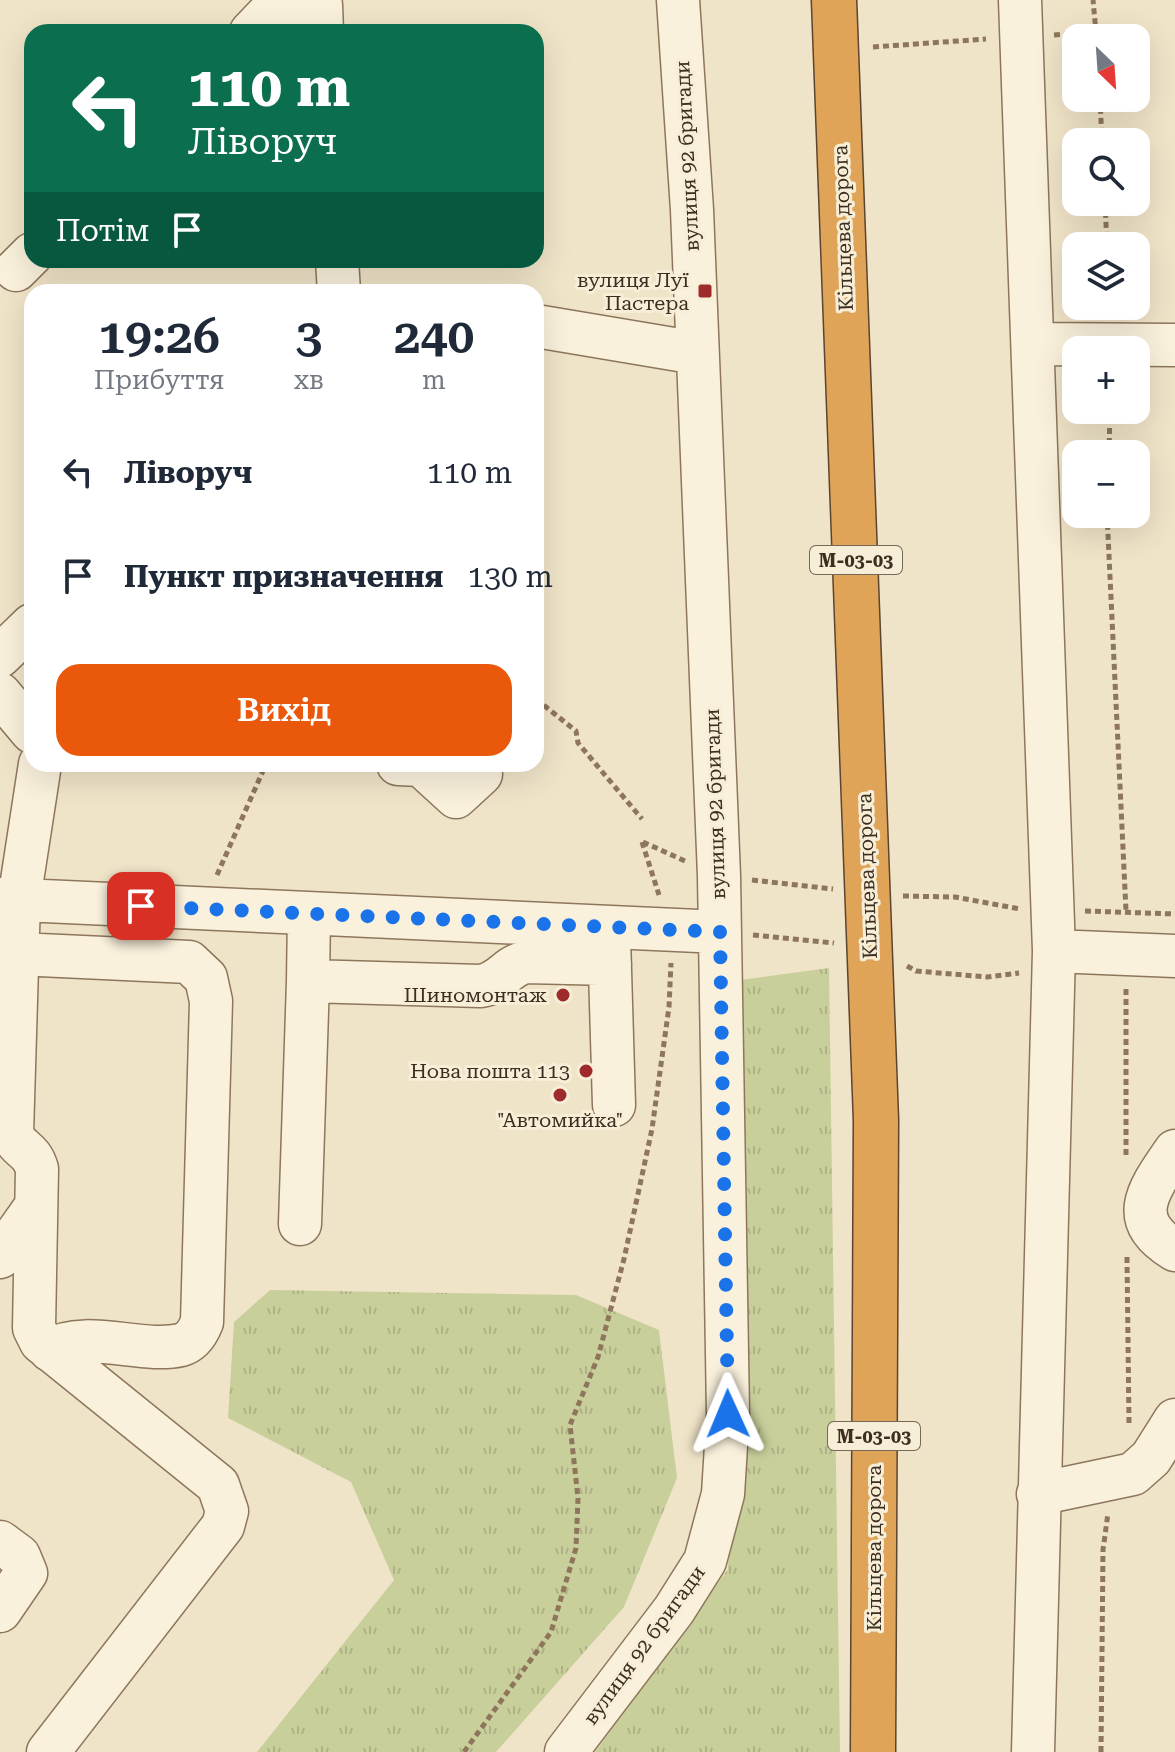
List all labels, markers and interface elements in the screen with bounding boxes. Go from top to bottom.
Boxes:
north arrow [1062,24,1150,112]
map controls [1062,24,1150,528]
text: 110 m [188,54,350,120]
icon: left [56,56,160,160]
street label: вулиця 92 бригади [670,60,704,252]
text: Ліворуч [188,121,337,163]
button: search [1062,128,1150,216]
street label: Кільцева дорога [828,144,858,312]
icon: arrive [165,208,209,252]
text: Потім [56,213,149,248]
button: layers [1062,232,1150,320]
place label: вулиця Луї Пастера [577,268,690,315]
marker: вулиця Луї Пастера [696,282,714,300]
text: 19:26 [98,309,220,365]
text: 3 [296,309,322,365]
text: 240 [394,309,474,365]
button: + [1062,336,1150,424]
text: Прибуття [94,365,224,395]
text: хв [294,365,324,395]
text: m [422,365,446,395]
button: − [1062,440,1150,528]
icon: left [56,450,100,494]
text: Ліворуч [124,455,252,490]
text: 110 m [427,455,512,490]
road number: М-03-03 [810,546,902,574]
icon: arrive [56,554,100,598]
text: Пункт призначення [124,559,443,594]
text: 130 m [467,559,553,594]
button: Вихід [56,664,512,756]
street label: вулиця 92 бригади [700,708,730,900]
street label: Кільцева дорога [852,792,882,960]
pin [107,872,175,940]
icon: arrive [119,884,163,928]
place label: Шиномонтаж [404,983,547,1007]
marker: Шиномонтаж [554,986,572,1004]
place label: Нова пошта 113 [410,1059,570,1083]
marker: Нова пошта 113 [577,1062,595,1080]
marker: "Автомийка" [551,1086,569,1104]
place label: "Автомийка" [497,1108,623,1132]
position arrow [686,1372,770,1456]
road number: М-03-03 [828,1422,920,1450]
street label: Кільцева дорога [862,1465,886,1631]
street label: вулиця 92 бригади [578,1561,710,1729]

